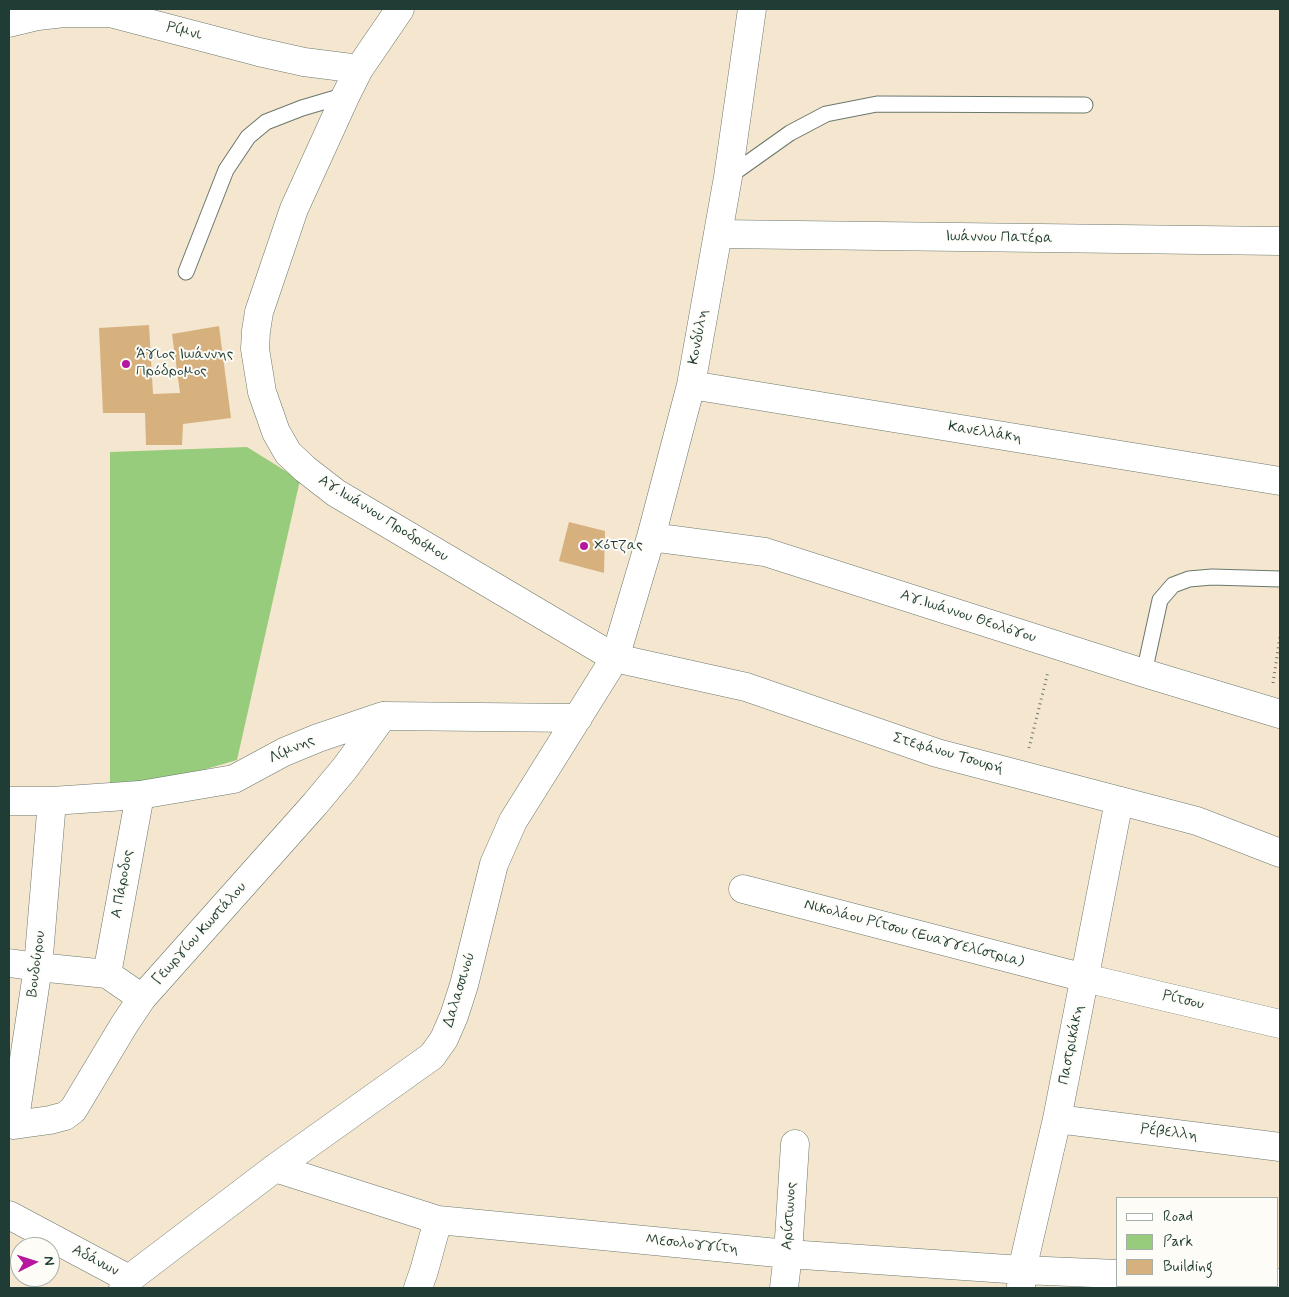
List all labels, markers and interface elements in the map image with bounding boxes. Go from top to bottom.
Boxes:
street label: Ρίμνι [164,19,204,45]
street label: Ιωάννου Πατέρα [945,228,1053,248]
street label: Κονδύλη [685,308,713,366]
place label: Άγιος Ιωάννης Πρόδρομος [136,346,233,381]
marker: Άγιος Ιωάννης Πρόδρομος [120,358,132,370]
street label: Κανελλάκη [947,418,1023,448]
street label: Αγ.Ιωάννου Προδρόμου [315,472,451,566]
place label: Χότζας [594,537,643,555]
marker: Χότζας [578,540,590,552]
street label: Αγ.Ιωάννου Θεολόγου [898,587,1038,647]
street label: Στεφάνου Τσουρή [891,730,1005,778]
street label: Λίμνης [266,732,318,768]
street label: Α Πάροδος [108,848,138,920]
street label: Γεωργίου Κωστάλου [149,879,251,989]
street label: Νικολάου Ρίτσου (Ευαγγελίστρια) [802,896,1026,972]
street label: Βουδούρου [24,930,50,998]
street label: Δαλασσινού [440,950,480,1030]
street label: Ρίτσου [1160,987,1206,1015]
street label: Παστρικάκη [1055,1004,1089,1086]
street label: Ρέβελλη [1139,1121,1199,1145]
street label: Αρίστωνος [779,1181,801,1251]
legend [1116,1197,1279,1287]
text: Road [1163,1207,1193,1227]
street label: Μεσολογγίτη [645,1231,739,1259]
text: Park [1163,1232,1193,1252]
north arrow [10,1237,60,1287]
street label: Αδάνων [69,1241,121,1281]
text: N [40,1255,58,1266]
text: Building [1163,1257,1213,1277]

